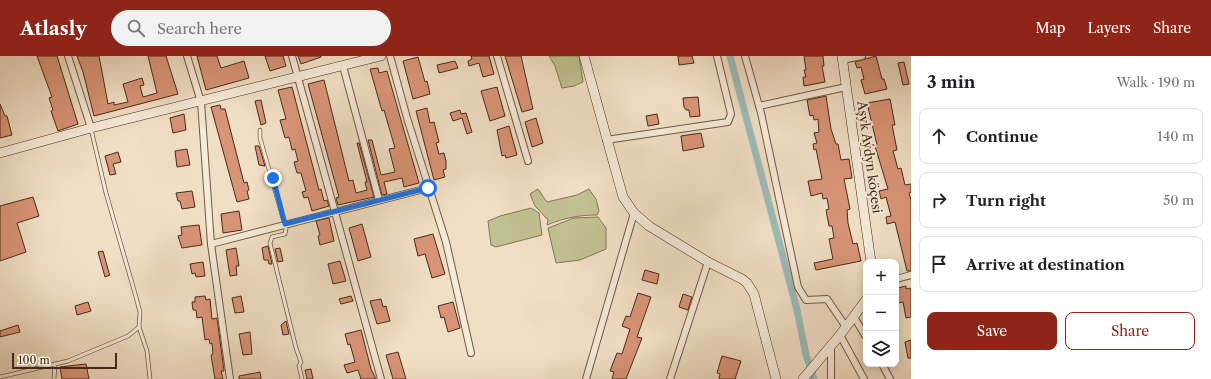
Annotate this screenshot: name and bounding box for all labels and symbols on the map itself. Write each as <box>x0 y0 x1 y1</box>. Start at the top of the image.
street label: Aşyk Aýdyn köçesi <box>854 99 886 214</box>
route end <box>264 169 282 187</box>
route start <box>419 179 437 197</box>
scale bar <box>12 351 117 370</box>

